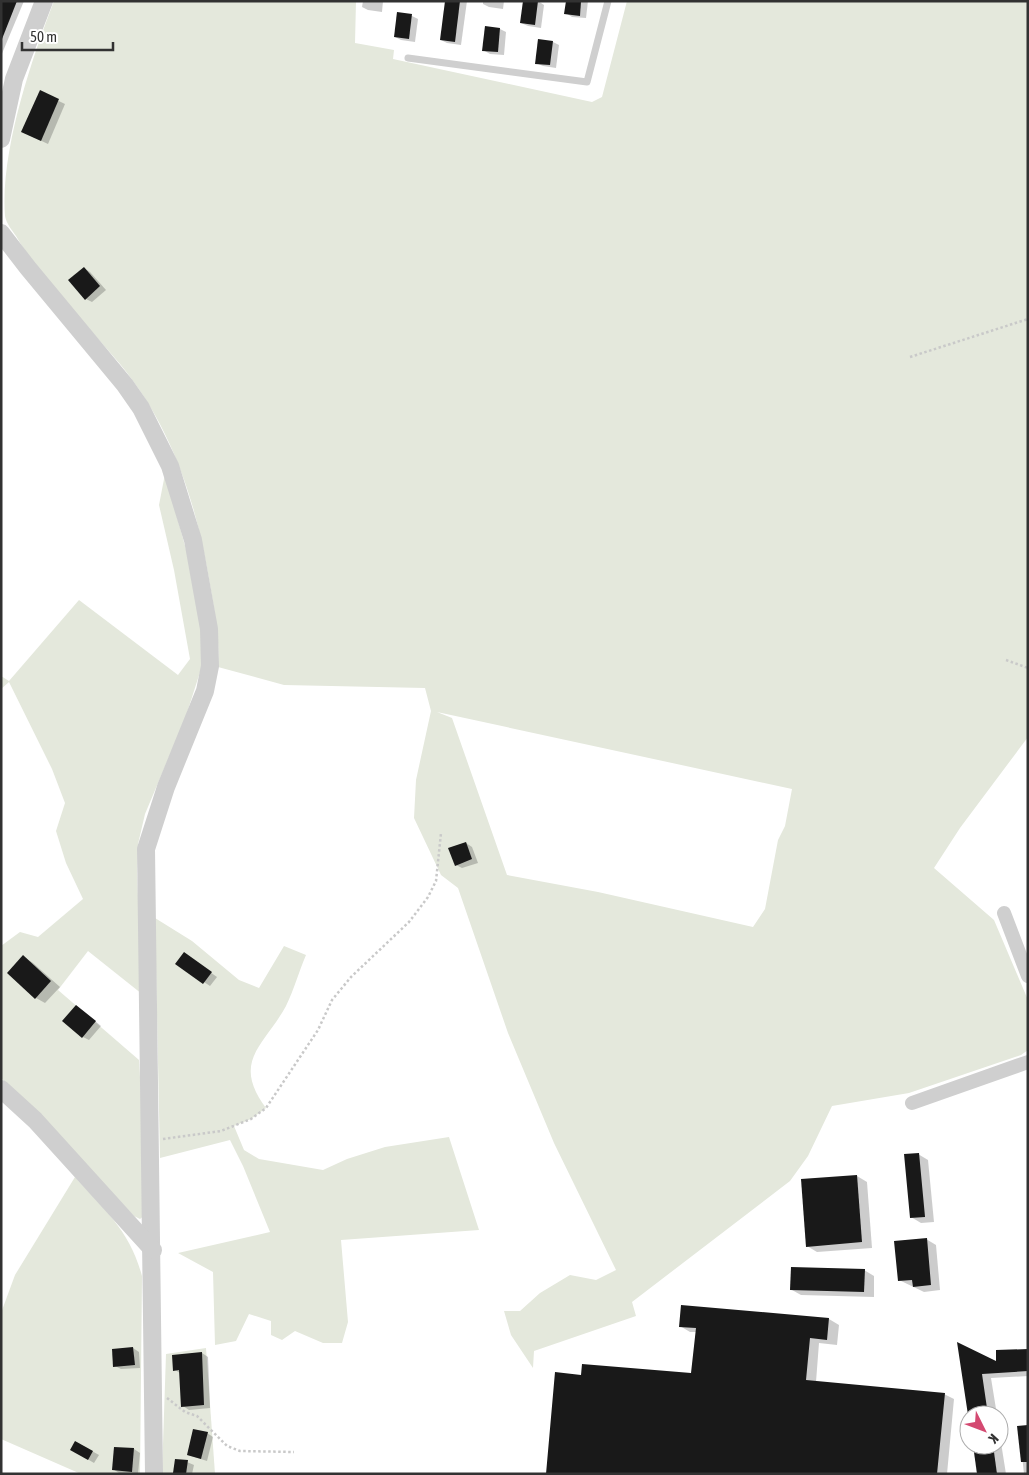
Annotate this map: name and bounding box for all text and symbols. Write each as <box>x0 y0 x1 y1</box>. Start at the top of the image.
scale bar <box>22 20 114 52</box>
text: 50 m <box>30 28 57 45</box>
north arrow <box>959 1405 1009 1455</box>
text: K <box>985 1431 1002 1447</box>

